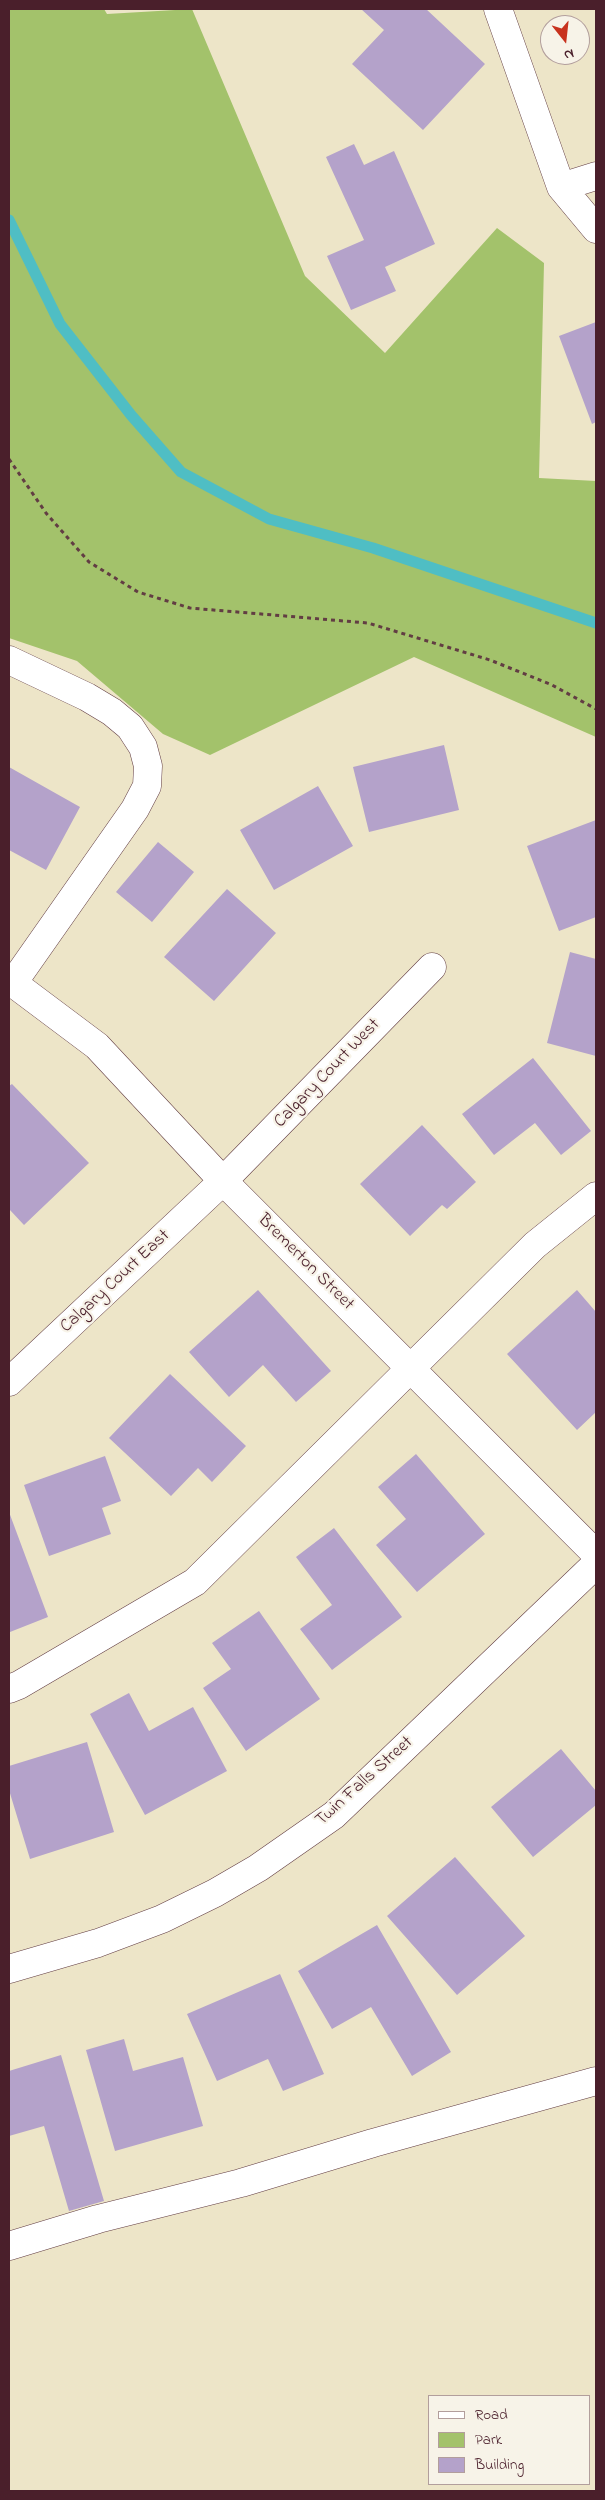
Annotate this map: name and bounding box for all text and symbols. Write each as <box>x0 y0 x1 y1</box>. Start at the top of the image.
north arrow <box>540 15 590 65</box>
text: N <box>562 43 576 65</box>
street label: Calgary Court West <box>270 1015 386 1133</box>
street label: Bremerton Street <box>252 1210 358 1316</box>
street label: Calgary Court East <box>57 1226 175 1338</box>
street label: Twin Falls Street <box>312 1732 418 1832</box>
legend <box>428 2395 590 2485</box>
text: Road <box>475 2404 508 2426</box>
text: Park <box>475 2429 502 2451</box>
text: Building <box>475 2454 524 2476</box>

